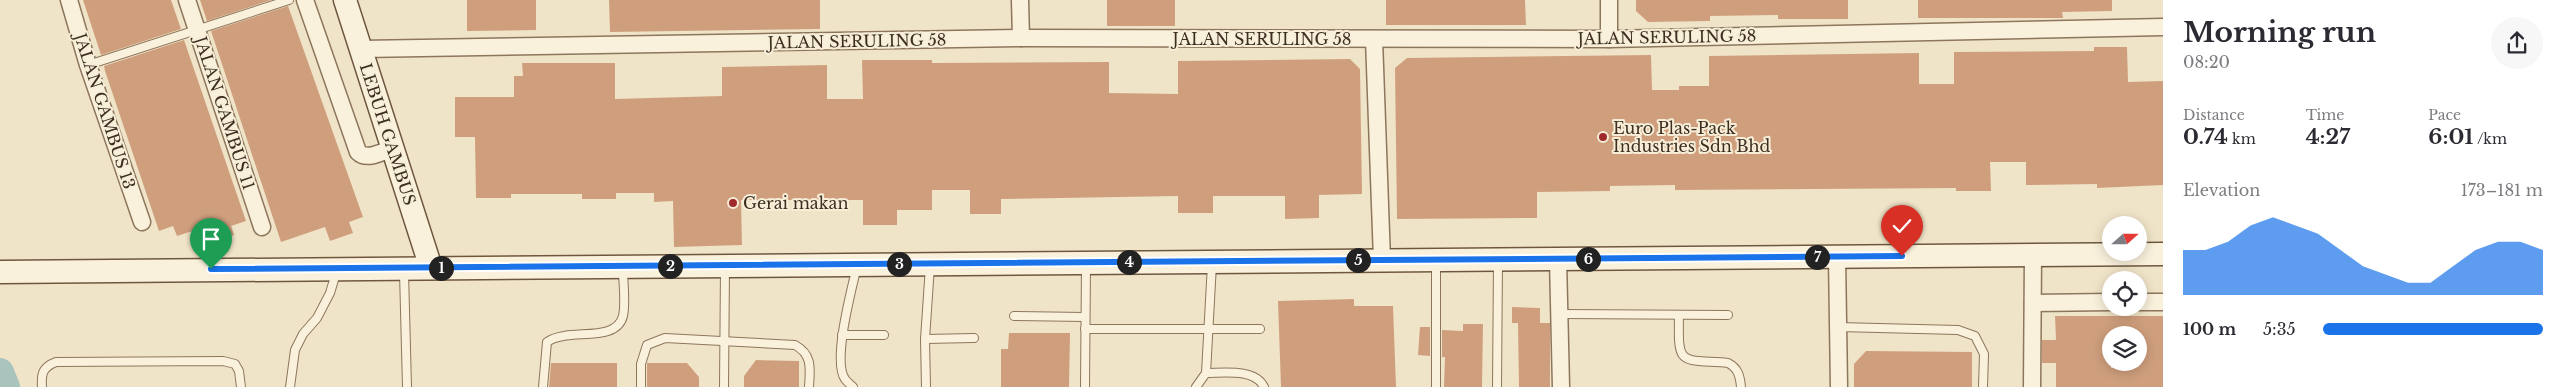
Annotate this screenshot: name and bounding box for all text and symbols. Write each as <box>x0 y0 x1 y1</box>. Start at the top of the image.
text: Morning run <box>2183 15 2376 50</box>
button: share <box>2491 17 2543 69</box>
street label: JALAN SERULING 58 <box>1575 25 1757 49</box>
street label: JALAN GAMBUS 13 <box>70 29 140 191</box>
street label: JALAN SERULING 58 <box>765 29 947 53</box>
street label: JALAN SERULING 58 <box>1171 29 1351 49</box>
street label: JALAN GAMBUS 11 <box>190 32 259 192</box>
text: 08:20 <box>2183 52 2230 72</box>
street label: LEBUH GAMBUS <box>356 60 420 208</box>
text: Distance <box>2183 106 2245 124</box>
text: Time <box>2306 106 2344 124</box>
text: Pace <box>2428 106 2461 124</box>
place label: Euro Plas-Pack Industries Sdn Bhd <box>1613 118 1771 156</box>
text: 0.74 <box>2183 124 2228 150</box>
text: 4:27 <box>2306 124 2350 150</box>
text: 6:01 <box>2428 124 2473 150</box>
text: km <box>2228 130 2256 148</box>
text: /km <box>2473 130 2507 148</box>
marker: Euro Plas-Pack Industries Sdn Bhd <box>1597 131 1609 143</box>
text: Elevation <box>2183 180 2260 200</box>
text: 173–181 m <box>2461 180 2543 200</box>
place label: Gerai makan <box>743 193 848 213</box>
marker: Gerai makan <box>727 197 739 209</box>
pin <box>1881 205 1923 256</box>
icon: check <box>1888 212 1916 240</box>
north arrow <box>2102 216 2148 261</box>
map controls <box>2102 216 2147 371</box>
pin <box>190 218 232 269</box>
icon: arrive <box>197 225 225 253</box>
pin: 7 <box>1804 244 1830 270</box>
pin: 6 <box>1576 246 1600 272</box>
pin: 5 <box>1346 248 1370 272</box>
text: 7 <box>1814 248 1821 266</box>
pin: 4 <box>1116 250 1142 274</box>
text: 6 <box>1584 250 1593 268</box>
text: 5 <box>1354 251 1363 269</box>
pin: 3 <box>886 252 912 276</box>
text: 4 <box>1125 253 1134 271</box>
pin: 2 <box>658 254 682 278</box>
text: 3 <box>895 255 904 273</box>
pin: 1 <box>428 256 454 280</box>
text: 2 <box>666 257 675 275</box>
text: 1 <box>438 259 445 277</box>
button: locate <box>2102 271 2147 316</box>
text: 100 m <box>2183 319 2236 339</box>
text: 5:35 <box>2263 319 2296 339</box>
button: layers <box>2102 326 2147 371</box>

